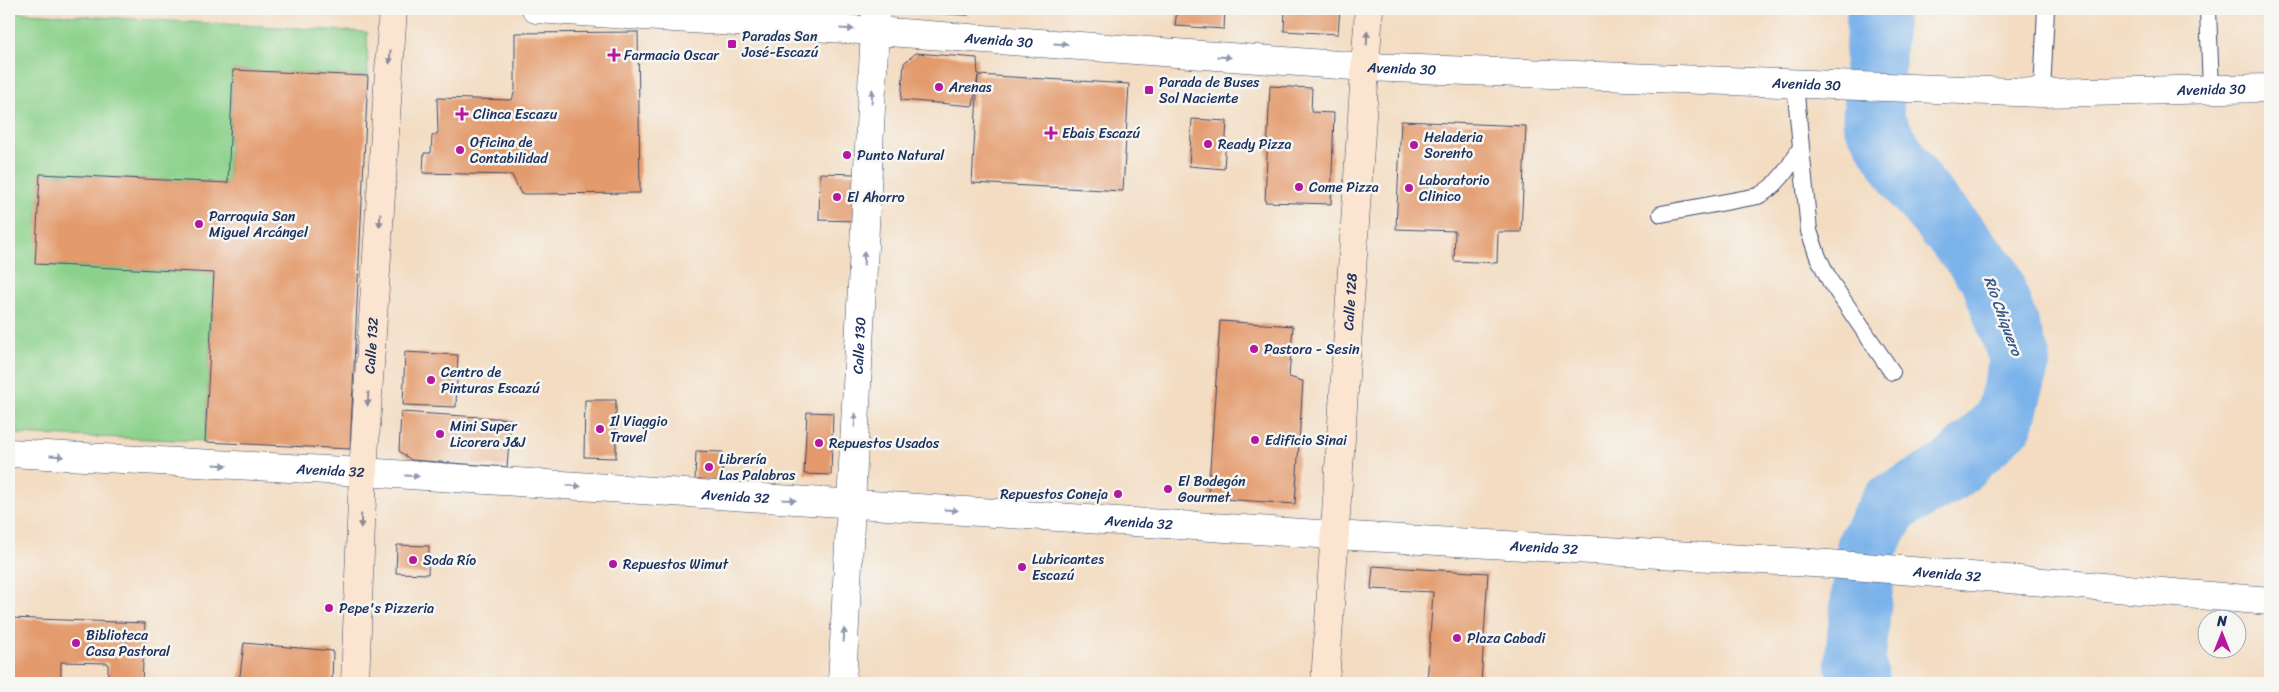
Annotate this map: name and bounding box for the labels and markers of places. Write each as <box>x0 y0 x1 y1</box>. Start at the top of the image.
place label: Paradas San José-Escazú <box>741 24 819 65</box>
marker: Paradas San José-Escazú <box>726 38 738 50</box>
place label: Farmacia Oscar <box>624 43 720 68</box>
marker: Farmacia Oscar <box>608 49 620 61</box>
place label: Parada de Buses Sol Naciente <box>1159 70 1260 111</box>
place label: Arenas <box>948 75 992 100</box>
marker: Arenas <box>933 81 945 93</box>
marker: Parada de Buses Sol Naciente <box>1143 84 1155 96</box>
place label: Clinca Escazu <box>473 102 558 127</box>
marker: Clinca Escazu <box>455 107 469 121</box>
place label: Ebais Escazú <box>1062 121 1141 146</box>
place label: Heladeria Sorento <box>1424 125 1484 166</box>
marker: Ebais Escazú <box>1044 126 1058 140</box>
place label: Oficina de Contabilidad <box>470 130 549 171</box>
place label: Ready Pizza <box>1218 132 1291 157</box>
marker: Ready Pizza <box>1202 138 1214 150</box>
marker: Heladeria Sorento <box>1408 139 1420 151</box>
place label: Punto Natural <box>857 143 945 168</box>
marker: Oficina de Contabilidad <box>454 144 466 156</box>
marker: Punto Natural <box>841 149 853 161</box>
place label: Laboratorio Clinico <box>1419 168 1489 209</box>
place label: Come Pizza <box>1309 175 1379 200</box>
marker: Come Pizza <box>1293 181 1305 193</box>
marker: Laboratorio Clinico <box>1403 182 1415 194</box>
place label: El Ahorro <box>847 185 905 210</box>
marker: El Ahorro <box>831 191 843 203</box>
place label: Parroquia San Miguel Arcángel <box>209 204 309 245</box>
marker: Parroquia San Miguel Arcángel <box>193 218 205 230</box>
place label: Pastora - Sesin <box>1264 337 1360 362</box>
marker: Pastora - Sesin <box>1248 343 1260 355</box>
place label: Centro de Pinturas Escazú <box>441 360 540 401</box>
marker: Centro de Pinturas Escazú <box>425 374 437 386</box>
place label: Il Viaggio Travel <box>609 409 668 450</box>
place label: Mini Super Licorera J&J <box>450 414 526 455</box>
marker: Il Viaggio Travel <box>594 423 606 435</box>
marker: Mini Super Licorera J&J <box>434 428 446 440</box>
place label: Edificio Sinai <box>1265 428 1348 453</box>
place label: Repuestos Usados <box>829 431 940 456</box>
marker: Edificio Sinai <box>1249 434 1261 446</box>
marker: Repuestos Usados <box>813 437 825 449</box>
place label: Librería Las Palabras <box>719 447 796 488</box>
marker: Librería Las Palabras <box>703 461 715 473</box>
place label: El Bodegón Gourmet <box>1178 469 1246 510</box>
place label: Repuestos Coneja <box>1000 482 1108 507</box>
marker: El Bodegón Gourmet <box>1162 483 1174 495</box>
marker: Repuestos Coneja <box>1112 488 1124 500</box>
place label: Lubricantes Escazú <box>1032 547 1104 588</box>
place label: Soda Río <box>423 548 476 573</box>
place label: Repuestos Wimut <box>623 552 730 577</box>
marker: Soda Río <box>407 554 419 566</box>
marker: Repuestos Wimut <box>607 558 619 570</box>
marker: Lubricantes Escazú <box>1016 561 1028 573</box>
place label: Pepe's Pizzeria <box>339 596 434 621</box>
marker: Pepe's Pizzeria <box>323 602 335 614</box>
place label: Biblioteca Casa Pastoral <box>86 623 171 664</box>
place label: Plaza Cabadi <box>1467 626 1546 651</box>
marker: Plaza Cabadi <box>1451 632 1463 644</box>
marker: Biblioteca Casa Pastoral <box>70 637 82 649</box>

